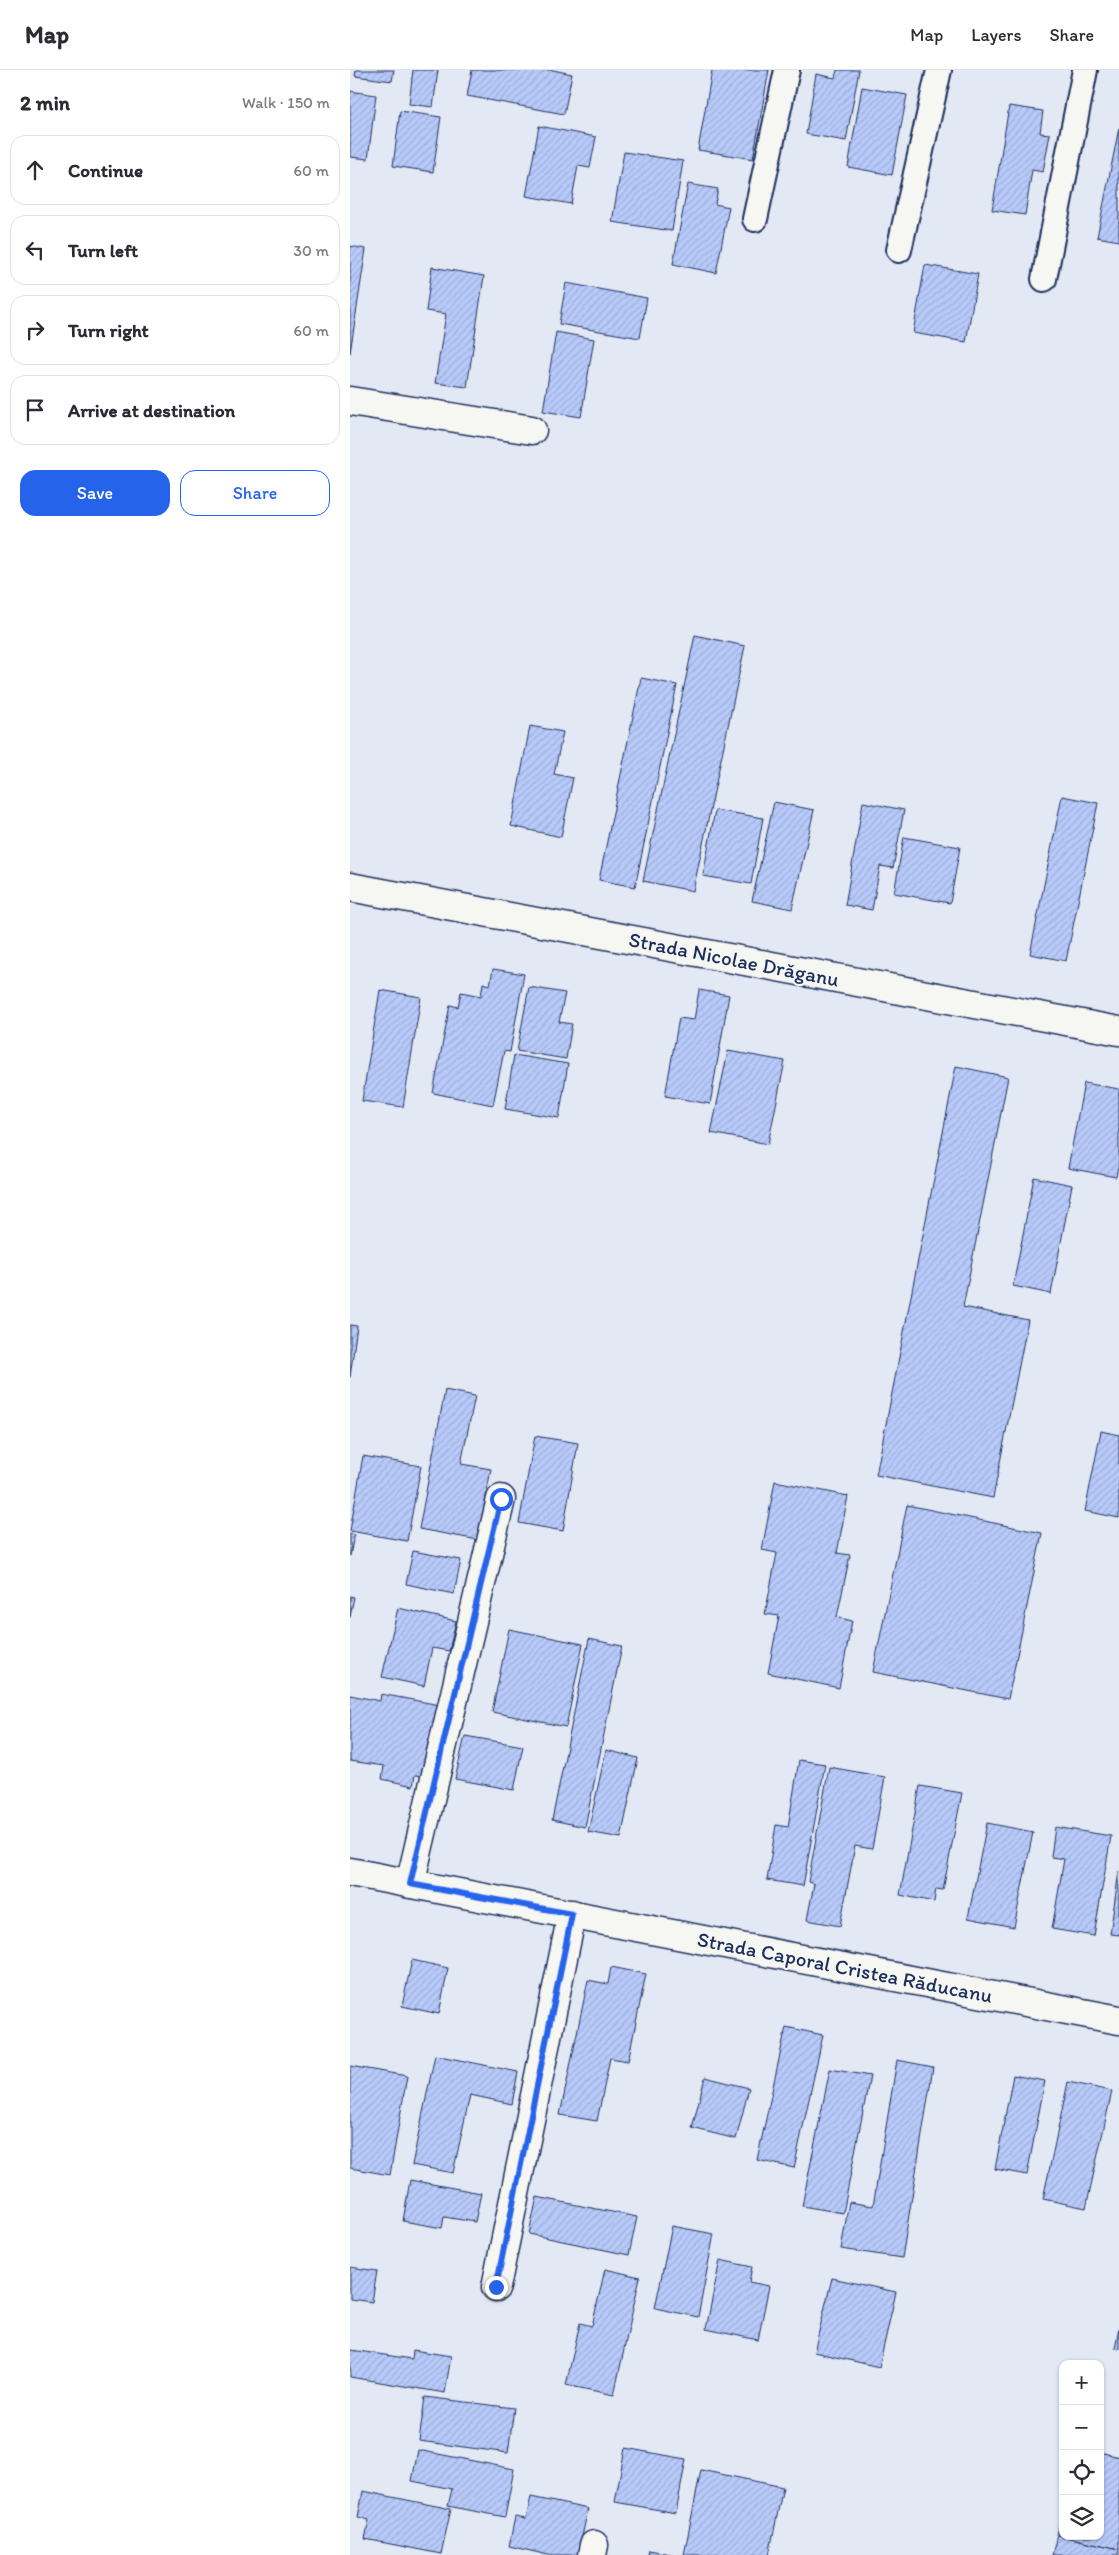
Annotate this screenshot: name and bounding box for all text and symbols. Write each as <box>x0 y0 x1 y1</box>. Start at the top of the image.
text: Map <box>25 20 69 49</box>
text: Map <box>910 24 943 46</box>
text: Layers <box>971 24 1021 46</box>
text: Share <box>1049 24 1094 46</box>
text: 2 min <box>20 90 70 115</box>
text: Walk · 150 m <box>242 93 330 112</box>
icon: ahead <box>21 156 49 184</box>
text: Continue <box>68 159 143 182</box>
text: 60 m <box>294 161 329 180</box>
icon: left <box>21 236 49 264</box>
text: Turn left <box>68 239 138 262</box>
text: 30 m <box>293 241 329 260</box>
icon: right <box>21 316 49 344</box>
text: Turn right <box>68 319 149 342</box>
text: 60 m <box>294 321 329 340</box>
icon: arrive <box>21 396 49 424</box>
text: Arrive at destination <box>68 399 235 422</box>
button: Save <box>20 470 170 516</box>
button: Share <box>180 470 330 516</box>
street label: Strada Nicolae Drăganu <box>627 926 841 992</box>
route start <box>490 1488 513 1511</box>
street label: Strada Caporal Cristea Răducanu <box>695 1926 995 2008</box>
route end <box>485 2276 508 2299</box>
map controls <box>1059 2360 1104 2540</box>
button: + <box>1059 2360 1104 2405</box>
button: − <box>1059 2405 1104 2450</box>
button: locate <box>1059 2450 1104 2495</box>
button: layers <box>1059 2495 1104 2540</box>

